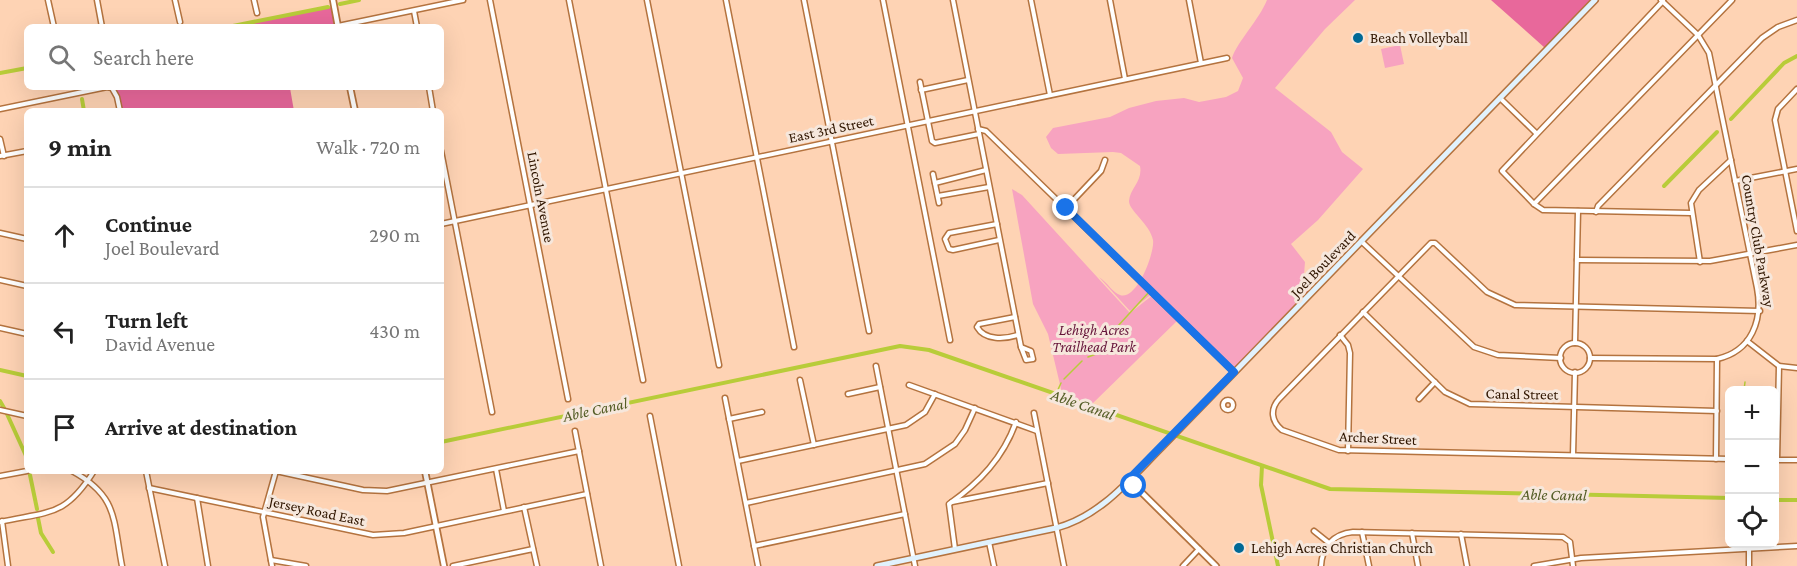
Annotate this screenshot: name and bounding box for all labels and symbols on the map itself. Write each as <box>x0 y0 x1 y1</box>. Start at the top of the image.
place label: Beach Volleyball <box>1370 30 1468 47</box>
marker: Beach Volleyball <box>1351 31 1365 45</box>
street label: East 3rd Street <box>787 112 876 146</box>
street label: Lincoln Avenue <box>524 150 558 244</box>
street label: Country Club Parkway <box>1737 173 1778 309</box>
route end <box>1052 194 1078 220</box>
street label: Joel Boulevard <box>1286 227 1359 303</box>
park label: Lehigh Acres Trailhead Park <box>1052 322 1137 355</box>
water label: Able Canal <box>1048 385 1118 424</box>
street label: Canal Street <box>1486 385 1559 403</box>
water label: Able Canal <box>560 394 630 425</box>
street label: Archer Street <box>1339 428 1418 448</box>
route start <box>1120 472 1146 498</box>
water label: Able Canal <box>1520 485 1588 504</box>
street label: Jersey Road East <box>265 493 367 530</box>
place label: Lehigh Acres Christian Church <box>1251 540 1433 557</box>
marker: Lehigh Acres Christian Church <box>1232 541 1246 555</box>

